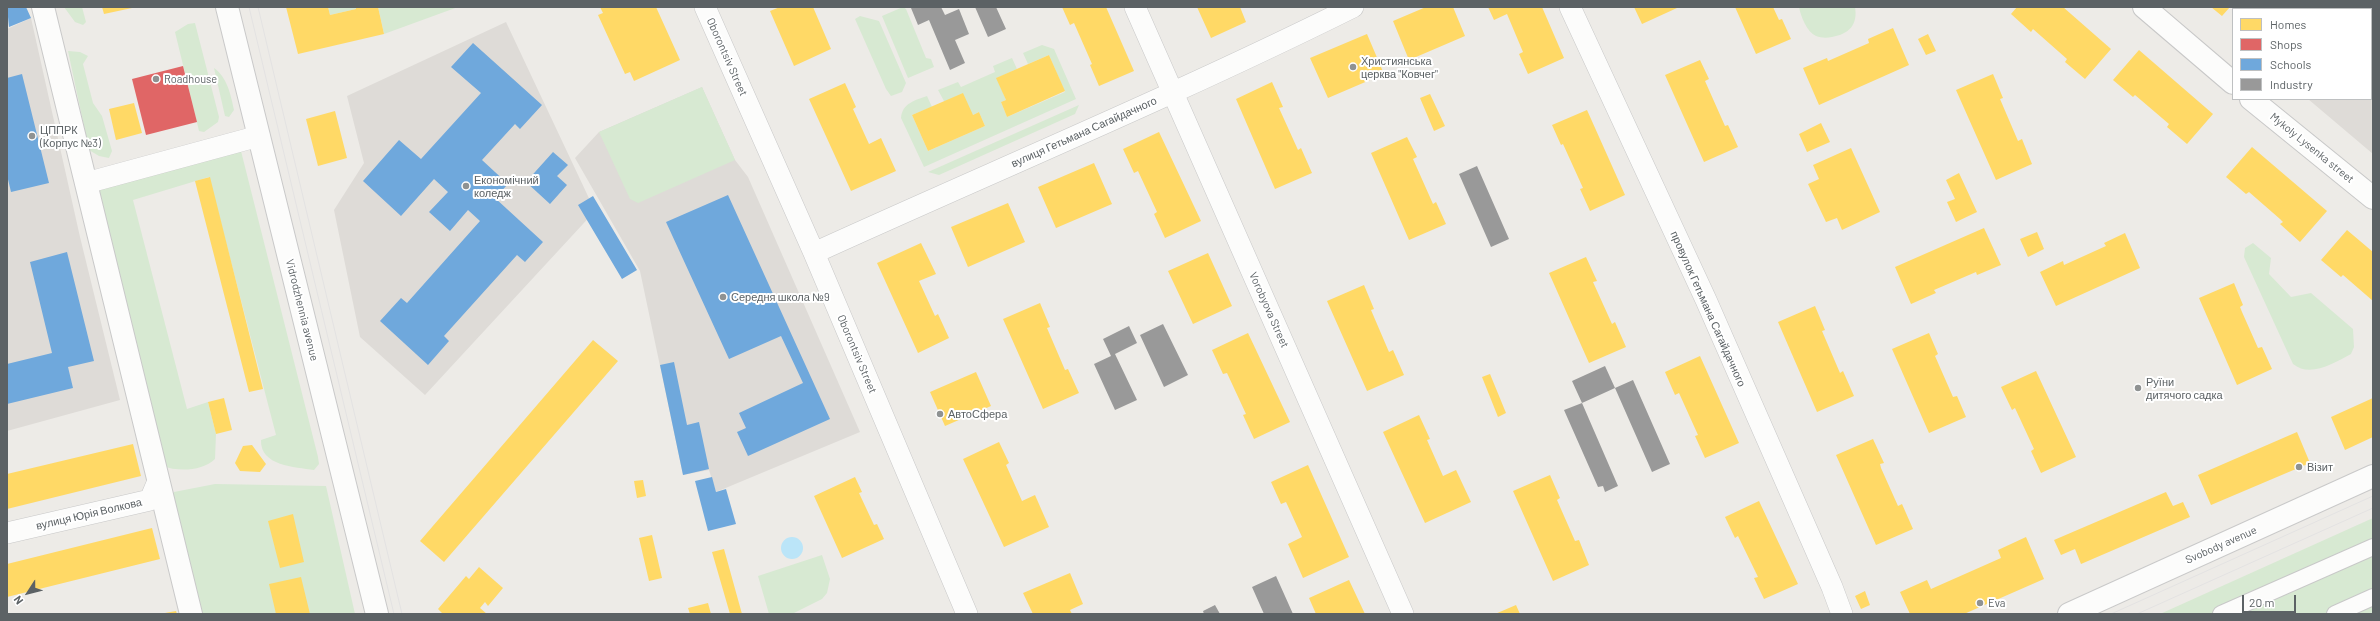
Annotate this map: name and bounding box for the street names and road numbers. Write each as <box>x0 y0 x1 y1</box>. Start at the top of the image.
street label: Oborontsiv Street <box>704 16 750 98</box>
street label: вулиця Гетьмана Сагайдачного <box>1009 94 1159 170</box>
street label: Mykoly Lysenka street <box>2267 110 2357 186</box>
street label: провулок Гетьмана Сагайдачного <box>1668 229 1748 389</box>
street label: Vidrodzhennia avenue <box>283 258 321 362</box>
street label: Vorobyova Street <box>1246 270 1292 350</box>
street label: Oborontsiv Street <box>834 313 880 395</box>
street label: вулиця Юрія Волкова <box>35 495 143 533</box>
street label: Svobody avenue <box>2183 523 2259 567</box>

